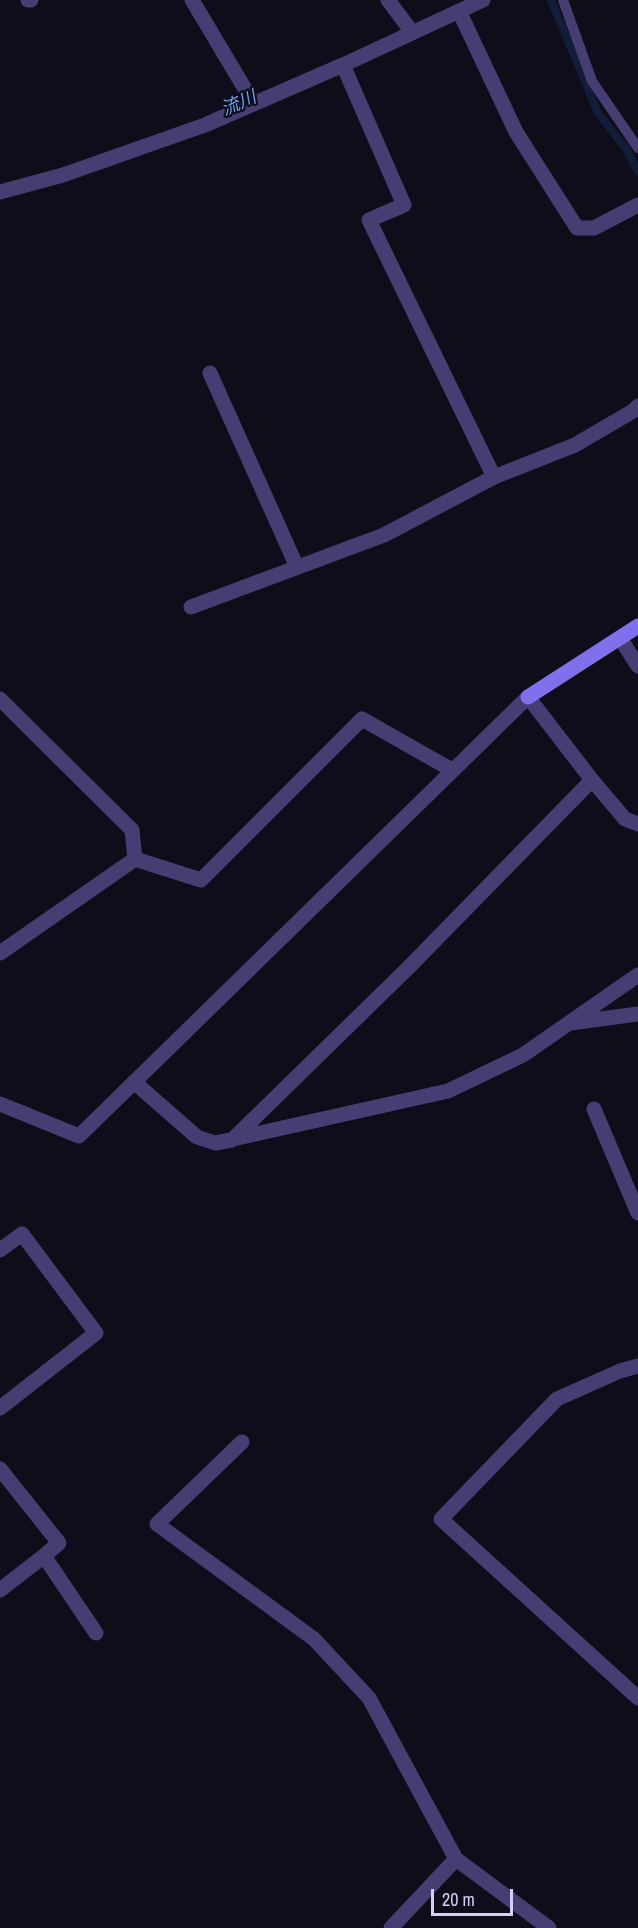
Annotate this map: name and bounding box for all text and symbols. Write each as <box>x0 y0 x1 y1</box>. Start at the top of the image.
water label: 流川 <box>218 87 260 121</box>
scale bar <box>434 1877 516 1915</box>
text: 20 m <box>442 1887 475 1912</box>

